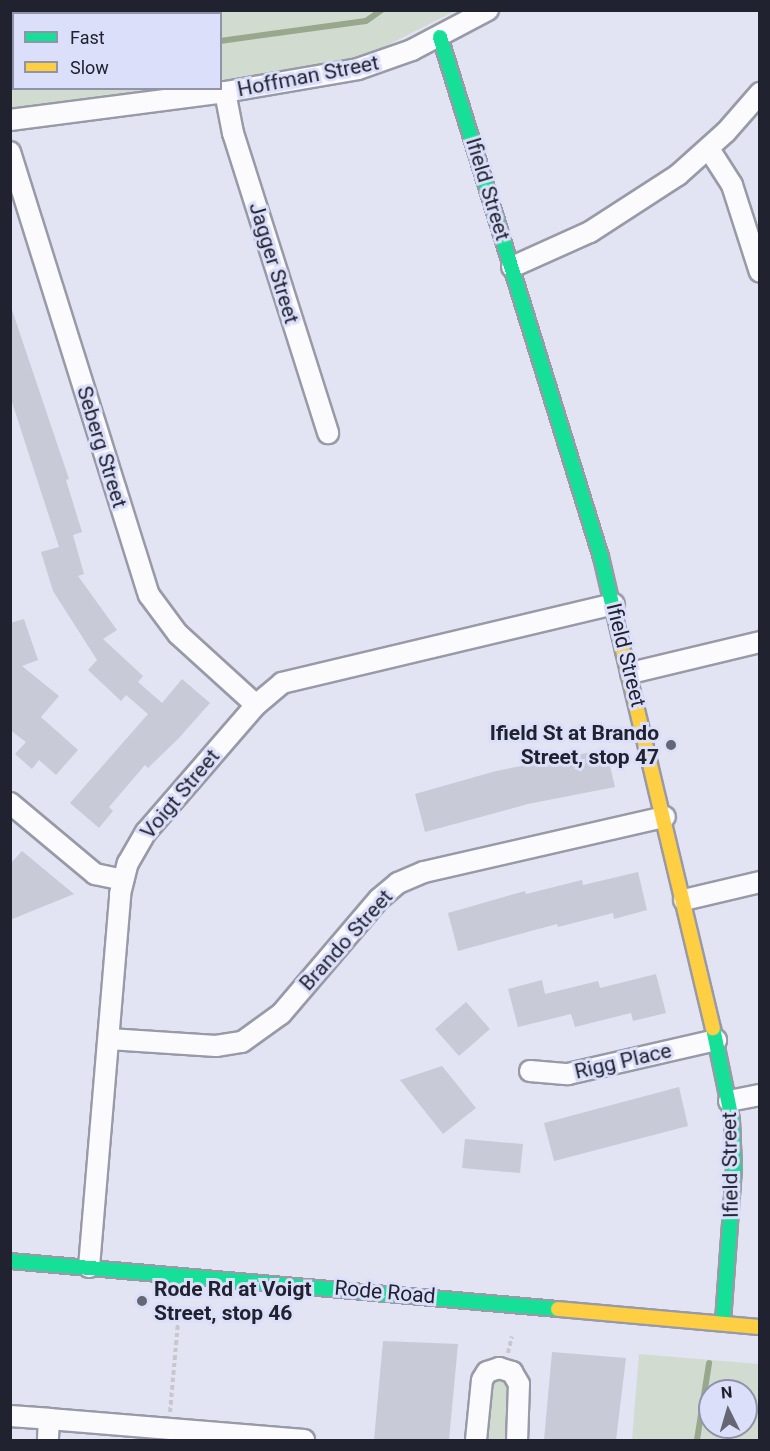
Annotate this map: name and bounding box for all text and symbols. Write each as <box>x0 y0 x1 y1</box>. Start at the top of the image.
legend <box>12 12 222 90</box>
text: Fast <box>70 27 105 48</box>
street label: Hoffman Street <box>235 50 381 102</box>
text: Slow <box>70 57 109 78</box>
street label: Ifield Street <box>460 135 516 243</box>
street label: Jagger Street <box>244 199 304 327</box>
street label: Seberg Street <box>72 383 132 511</box>
street label: Ifield Street <box>601 601 651 709</box>
place label: Ifield St at Brando Street, stop 47 <box>490 720 659 770</box>
marker: Ifield St at Brando Street, stop 47 <box>664 738 678 752</box>
street label: Voigt Street <box>135 744 225 844</box>
street label: Brando Street <box>294 884 398 996</box>
street label: Rigg Place <box>572 1038 674 1084</box>
street label: Ifield Street <box>716 1112 744 1218</box>
street label: Rode Road <box>333 1275 437 1309</box>
place label: Rode Rd at Voigt Street, stop 46 <box>154 1276 312 1326</box>
marker: Rode Rd at Voigt Street, stop 46 <box>135 1294 149 1308</box>
north arrow <box>698 1379 758 1439</box>
text: N <box>720 1383 733 1403</box>

